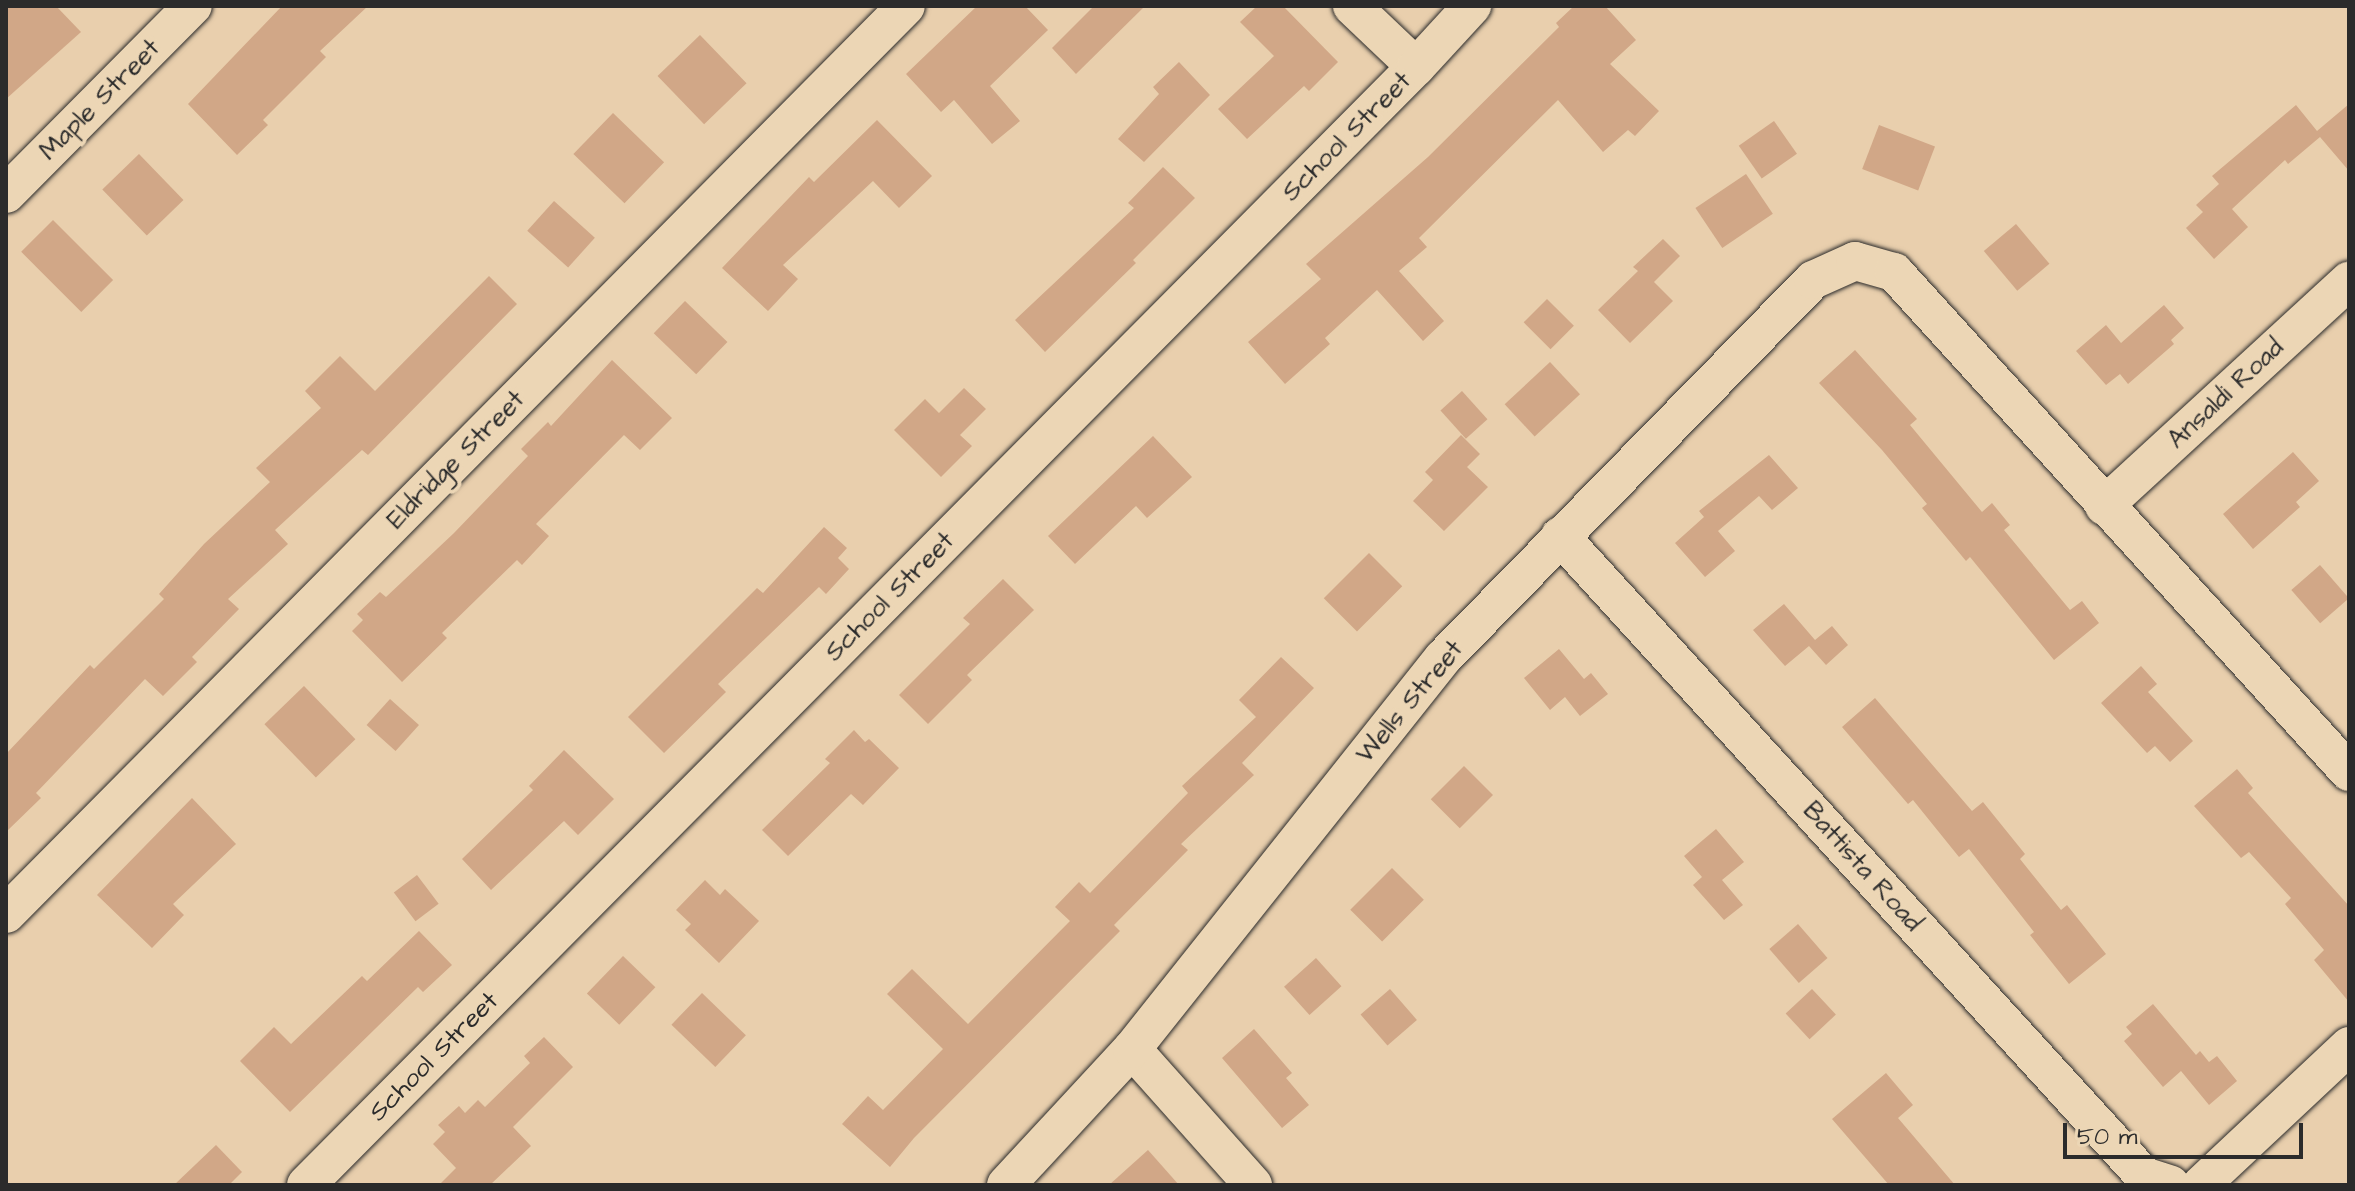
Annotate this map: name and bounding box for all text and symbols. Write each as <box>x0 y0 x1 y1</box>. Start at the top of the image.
street label: Maple Street <box>33 33 167 167</box>
street label: School Street <box>1276 66 1418 208</box>
street label: Ansaldi Road <box>2161 332 2291 456</box>
street label: Eldridge Street <box>380 384 532 536</box>
street label: School Street <box>819 526 961 668</box>
street label: Wells Street <box>1350 634 1470 770</box>
street label: Battista Road <box>1796 796 1928 938</box>
street label: School Street <box>363 986 505 1128</box>
scale bar <box>2067 1107 2307 1157</box>
text: 50 m <box>2077 1120 2137 1154</box>

